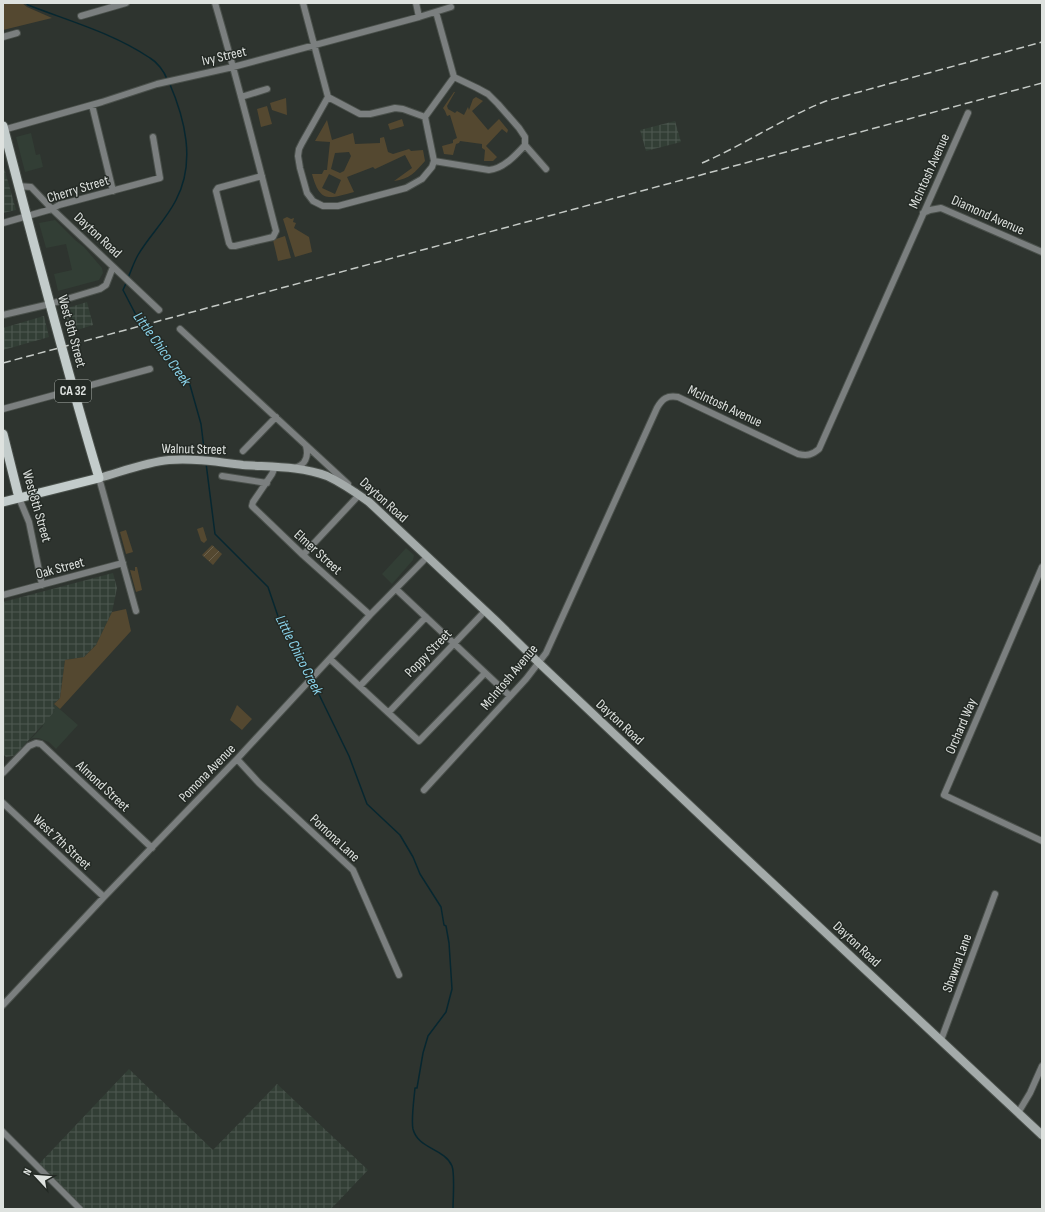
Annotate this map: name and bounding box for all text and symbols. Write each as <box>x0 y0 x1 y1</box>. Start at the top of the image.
street label: Ivy Street <box>200 43 248 69</box>
street label: McIntosh Avenue <box>905 131 953 211</box>
street label: Cherry Street <box>45 172 111 206</box>
street label: Diamond Avenue <box>949 191 1027 239</box>
street label: Dayton Road <box>71 209 126 261</box>
street label: West 9th Street <box>54 293 90 369</box>
water label: Little Chico Creek <box>129 308 195 390</box>
road number: CA 32 <box>55 380 91 402</box>
street label: McIntosh Avenue <box>685 381 765 431</box>
street label: Walnut Street <box>162 440 226 458</box>
street label: West 8th Street <box>19 468 55 544</box>
street label: Dayton Road <box>356 474 412 526</box>
street label: Elmer Street <box>290 526 346 578</box>
street label: Oak Street <box>34 553 86 583</box>
water label: Little Chico Creek <box>271 612 327 698</box>
street label: Poppy Street <box>401 625 455 681</box>
street label: McIntosh Avenue <box>477 641 541 713</box>
street label: Orchard Way <box>942 695 981 756</box>
street label: Dayton Road <box>593 696 648 748</box>
street label: Pomona Avenue <box>175 740 239 806</box>
street label: Almond Street <box>72 756 133 815</box>
street label: West 7th Street <box>29 811 95 873</box>
street label: Pomona Lane <box>306 811 364 865</box>
street label: Dayton Road <box>830 918 885 970</box>
street label: Shawna Lane <box>939 931 975 995</box>
north arrow <box>16 1156 56 1196</box>
text: N <box>20 1166 35 1177</box>

